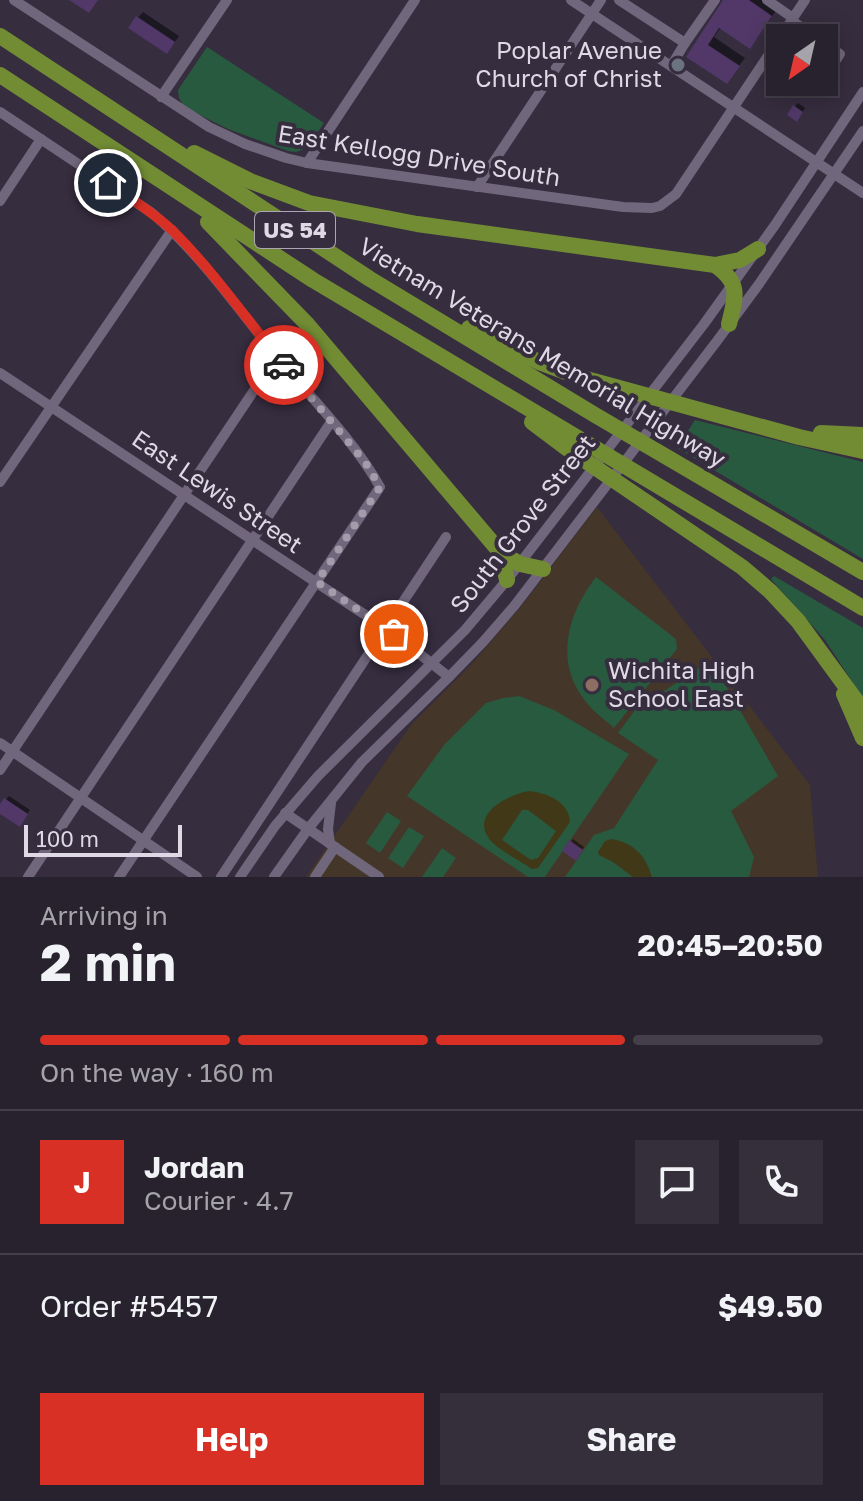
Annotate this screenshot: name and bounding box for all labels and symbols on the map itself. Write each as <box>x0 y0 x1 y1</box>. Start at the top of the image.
north arrow <box>766 24 838 96</box>
place label: Poplar Avenue Church of Christ <box>475 35 662 92</box>
marker: Poplar Avenue Church of Christ <box>669 56 687 74</box>
street label: East Kellogg Drive South <box>276 118 562 191</box>
pin <box>74 149 142 217</box>
road number: US 54 <box>255 212 335 248</box>
street label: Vietnam Veterans Memorial Highway <box>354 230 731 473</box>
courier <box>244 325 324 405</box>
street label: East Lewis Street <box>127 423 308 558</box>
street label: South Grove Street <box>443 428 601 618</box>
pin <box>360 600 428 668</box>
place label: Wichita High School East <box>608 655 755 712</box>
marker: Wichita High School East <box>583 676 601 694</box>
scale bar <box>24 821 182 857</box>

